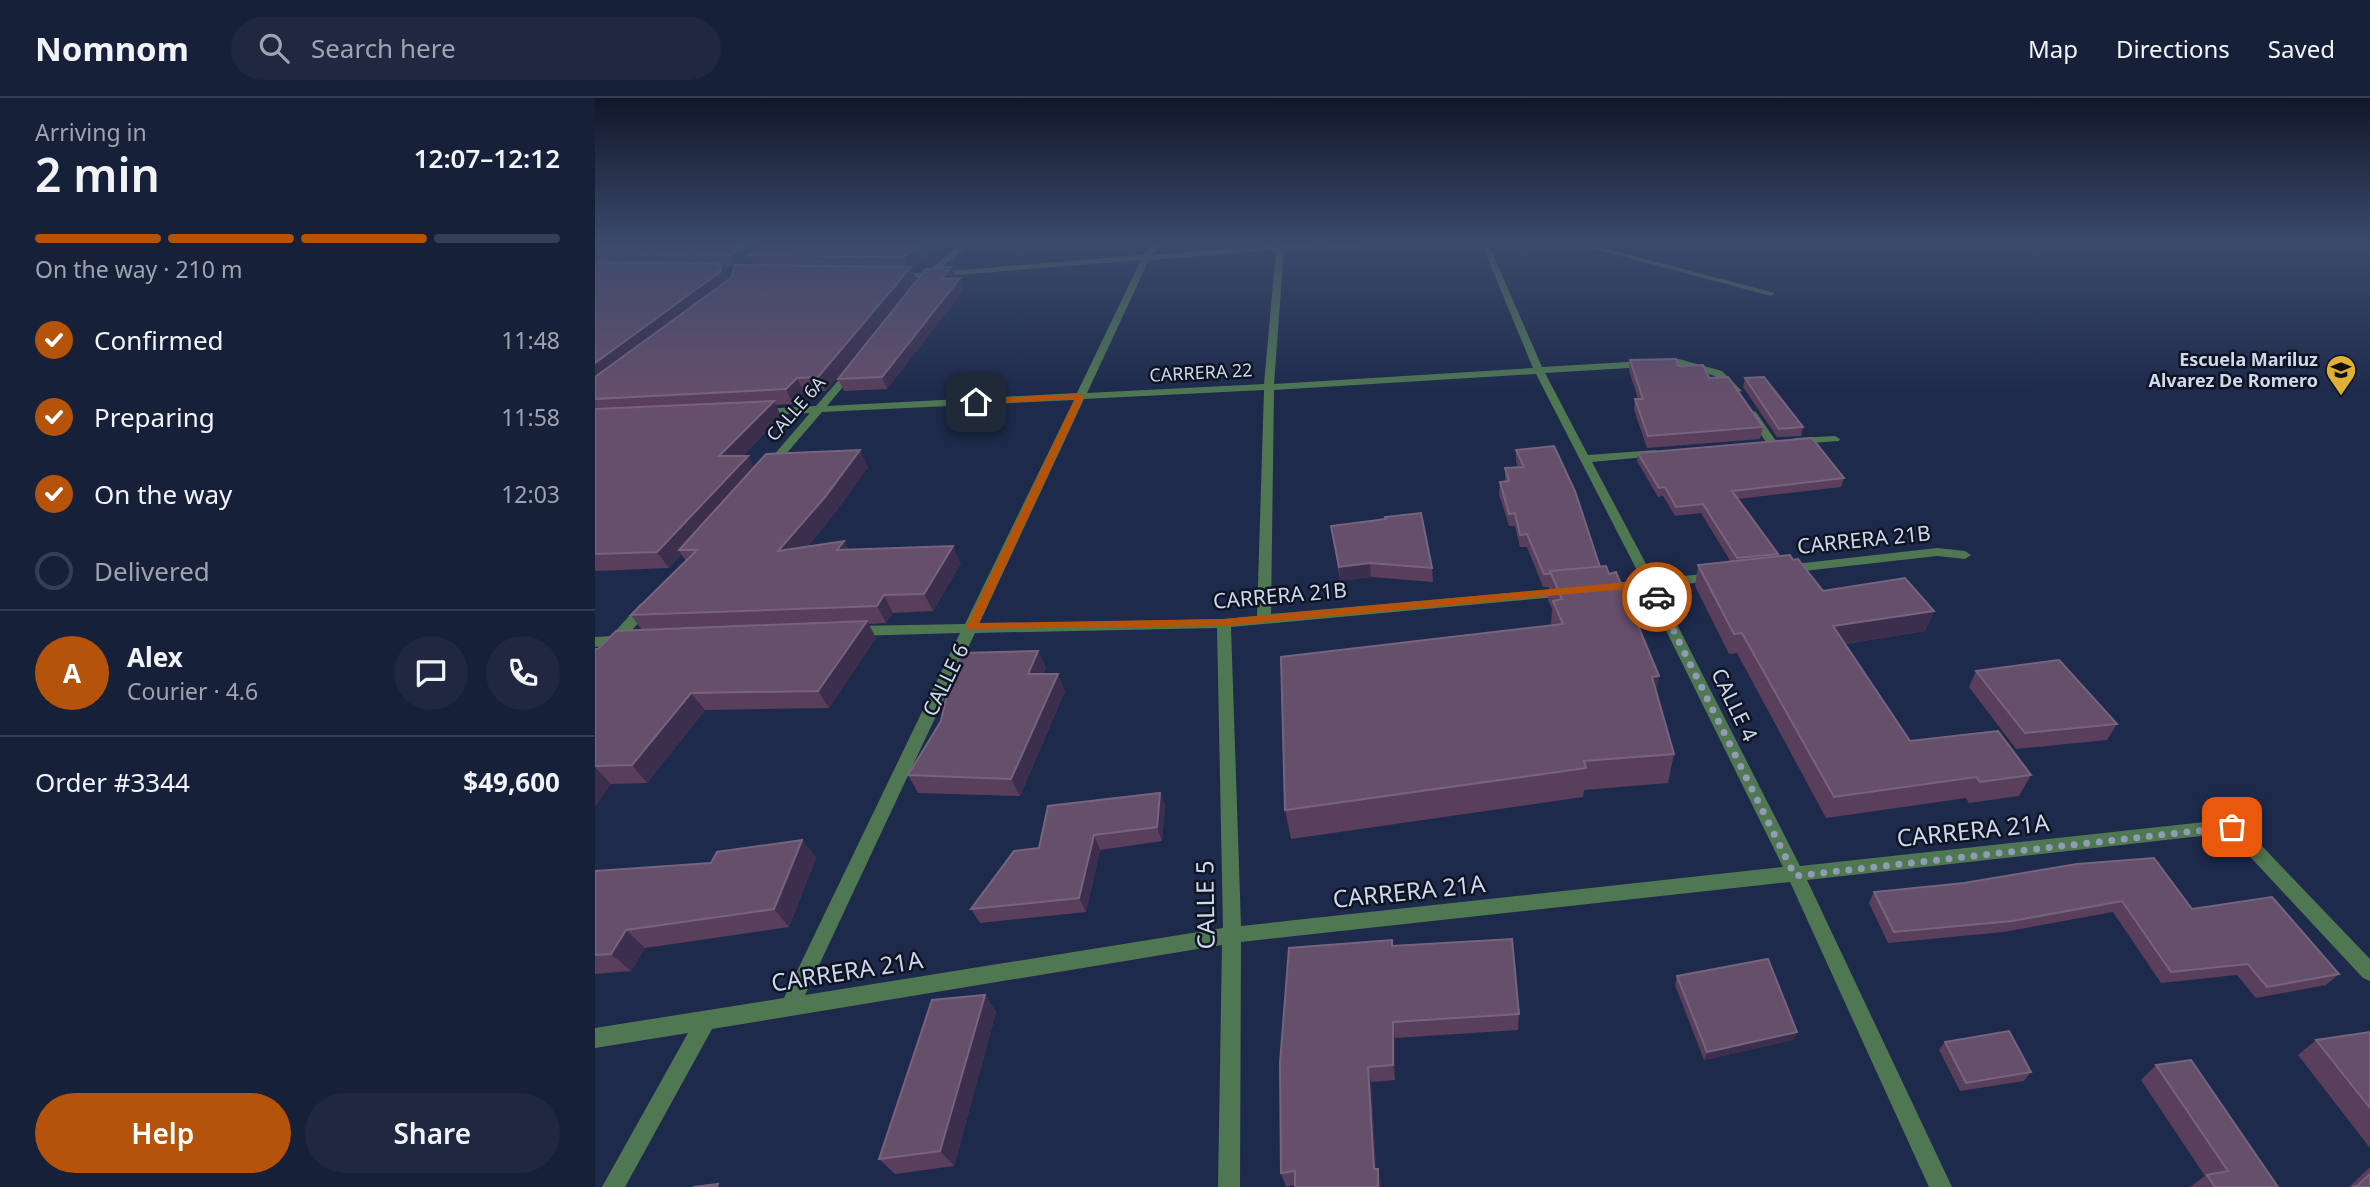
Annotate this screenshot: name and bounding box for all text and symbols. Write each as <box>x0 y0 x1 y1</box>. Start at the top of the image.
search box <box>231 17 721 80</box>
text: Nomnom <box>35 26 189 71</box>
icon: search <box>255 29 293 67</box>
text: Search here <box>311 30 456 66</box>
text: Map <box>2028 32 2078 65</box>
text: Directions <box>2116 32 2230 65</box>
text: Saved <box>2268 32 2335 65</box>
text: Arriving in <box>35 116 147 148</box>
text: 12:07–12:12 <box>414 140 560 176</box>
text: 2 min <box>35 143 160 205</box>
text: On the way · 210 m <box>35 253 242 285</box>
icon: check <box>35 321 73 359</box>
text: Confirmed <box>94 322 224 358</box>
text: 11:48 <box>501 324 560 356</box>
place label: Escuela Mariluz Alvarez De Romero <box>2148 347 2318 392</box>
school or university icon: Escuela Mariluz Alvarez De Romero <box>2324 353 2358 397</box>
street label: CARRERA 22 <box>1149 357 1253 387</box>
street label: CALLE 6A <box>761 371 830 446</box>
pin <box>946 372 1006 432</box>
icon: home <box>957 383 995 421</box>
icon: check <box>35 398 73 436</box>
text: Preparing <box>94 399 215 435</box>
text: 11:58 <box>501 401 560 433</box>
icon: check <box>35 475 73 513</box>
text: On the way <box>94 476 232 512</box>
text: 12:03 <box>501 478 560 510</box>
street label: CARRERA 21B <box>1796 518 1932 560</box>
text: Delivered <box>94 553 210 589</box>
courier <box>1622 562 1692 632</box>
street label: CARRERA 21B <box>1212 575 1348 615</box>
icon: car <box>1638 578 1676 616</box>
button: chat <box>394 636 468 710</box>
button: phone <box>486 636 560 710</box>
street label: CALLE 6 <box>915 638 975 721</box>
text: Alex <box>127 639 183 675</box>
text: A <box>63 655 81 691</box>
street label: CALLE 4 <box>1705 663 1765 746</box>
text: Courier · 4.6 <box>127 675 258 707</box>
text: Order #3344 <box>35 764 190 800</box>
text: $49,600 <box>463 764 560 800</box>
pin <box>2202 797 2262 857</box>
street label: CARRERA 21A <box>1895 805 2051 854</box>
icon: bag <box>2213 808 2251 846</box>
street label: CALLE 5 <box>1187 860 1222 950</box>
street label: CARRERA 21A <box>1331 866 1487 915</box>
street label: CARRERA 21A <box>769 942 926 999</box>
button: Help <box>35 1093 291 1173</box>
button: Share <box>305 1093 560 1173</box>

